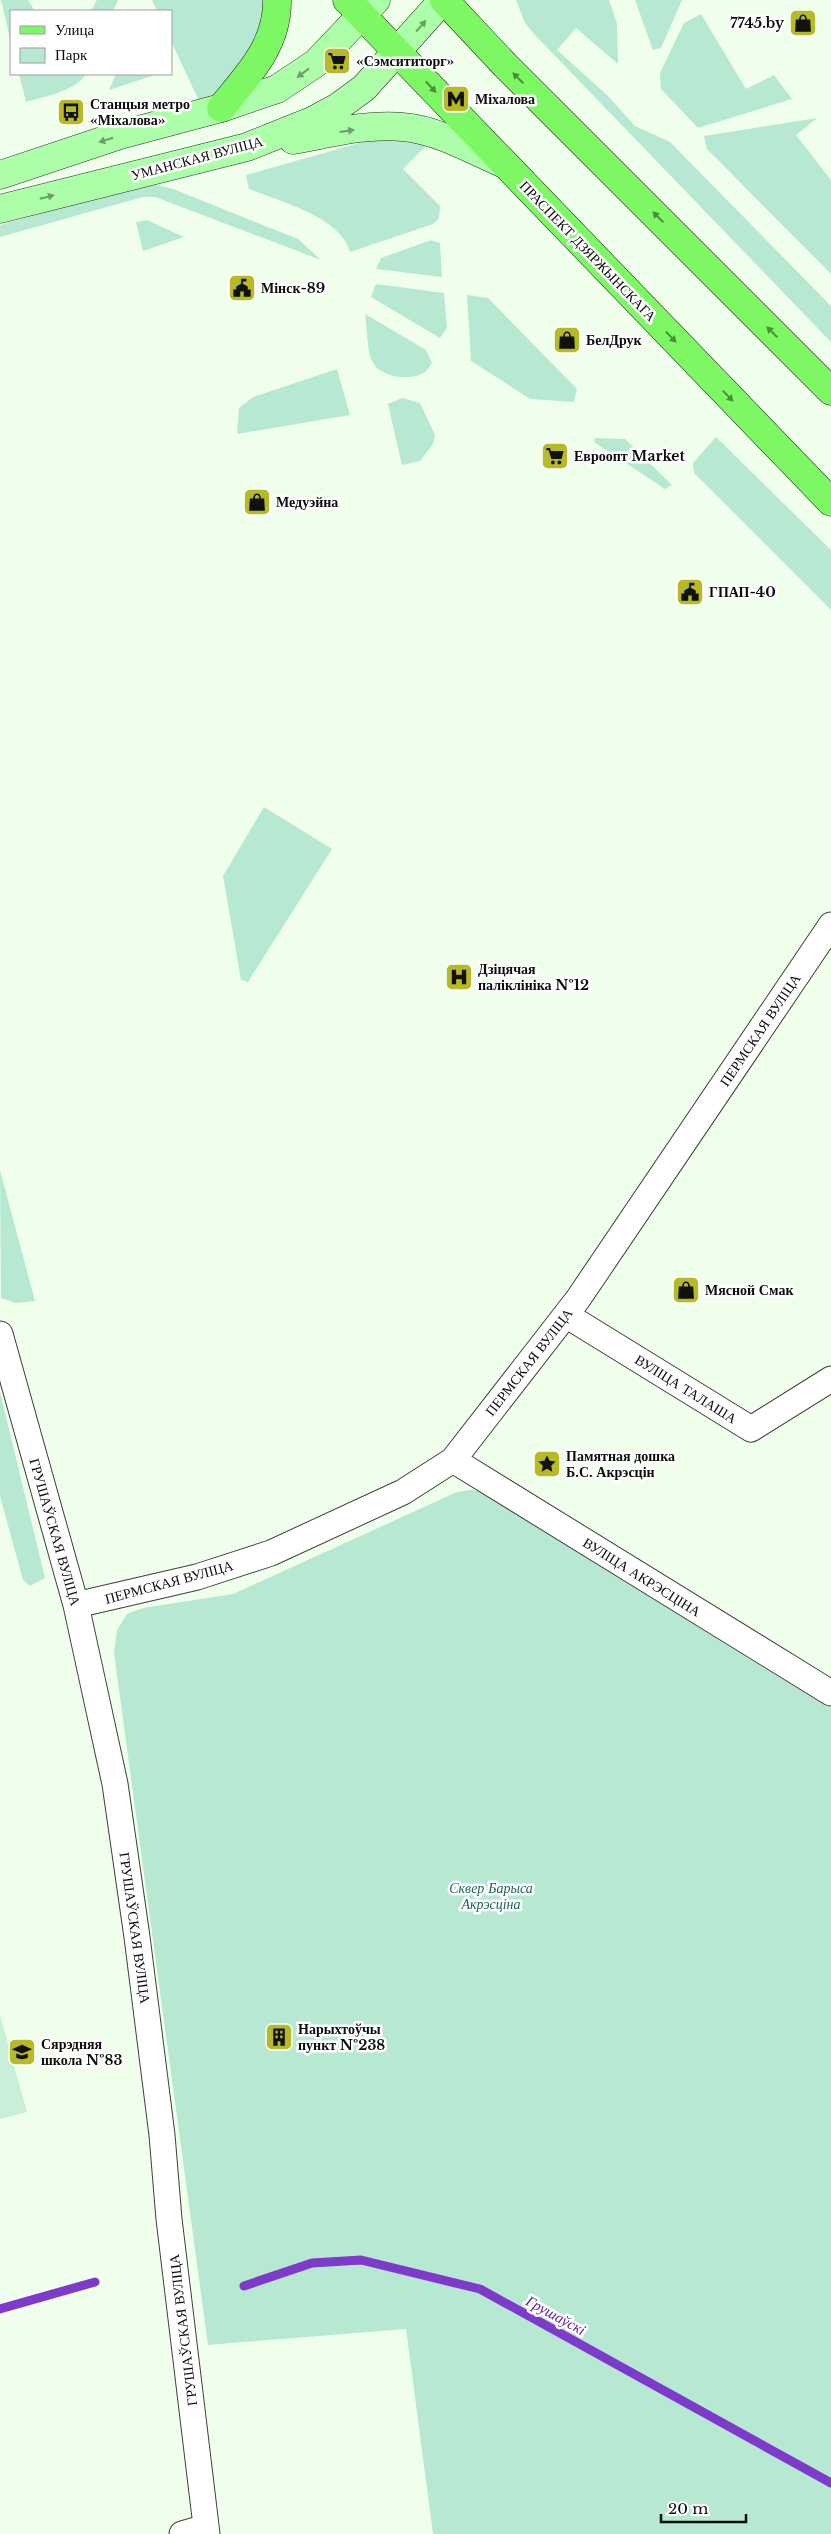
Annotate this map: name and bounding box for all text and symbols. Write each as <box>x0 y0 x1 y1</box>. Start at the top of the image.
shop icon: 7745.by <box>788 8 818 38</box>
legend <box>10 10 172 75</box>
place label: 7745.by <box>730 14 785 32</box>
one-way arrow <box>415 19 426 32</box>
text: Улица <box>55 20 94 39</box>
text: Парк <box>55 45 88 64</box>
supermarket icon: «Сэмсититорг» <box>322 46 352 76</box>
place label: «Сэмсититорг» <box>356 52 455 70</box>
one-way arrow <box>296 68 310 78</box>
one-way arrow <box>512 72 524 84</box>
one-way arrow <box>425 81 437 93</box>
metro station icon: Міхалова <box>441 84 471 114</box>
place label: Міхалова <box>475 90 535 108</box>
place label: Станцыя метро «Міхалова» <box>90 95 190 129</box>
bus stop icon: Станцыя метро «Міхалова» <box>56 97 86 127</box>
one-way arrow <box>339 127 355 135</box>
street label: УМАНСКАЯ ВУЛІЦА <box>129 132 266 184</box>
one-way arrow <box>99 136 114 144</box>
street label: ПРАСПЕКТ ДЗЯРЖЫНСКАГА <box>516 177 661 326</box>
one-way arrow <box>40 193 55 201</box>
one-way arrow <box>652 212 664 224</box>
public building icon: Мінск-89 <box>227 273 257 303</box>
place label: Мінск-89 <box>261 279 325 297</box>
shop icon: БелДрук <box>552 325 582 355</box>
one-way arrow <box>766 327 778 339</box>
place label: БелДрук <box>586 331 643 349</box>
one-way arrow <box>665 331 677 343</box>
one-way arrow <box>722 389 734 401</box>
supermarket icon: Евроопт Market <box>540 441 570 471</box>
place label: Евроопт Market <box>574 447 685 465</box>
shop icon: Медуэйна <box>242 487 272 517</box>
place label: Медуэйна <box>276 493 338 511</box>
public building icon: ГПАП-40 <box>675 577 705 607</box>
place label: ГПАП-40 <box>709 583 776 601</box>
place label: Дзіцячая паліклініка №12 <box>478 960 589 994</box>
hospital icon: Дзіцячая паліклініка №12 <box>444 962 474 992</box>
street label: ПЕРМСКАЯ ВУЛІЦА <box>716 970 805 1090</box>
shop icon: Мясной Смак <box>671 1275 701 1305</box>
place label: Мясной Смак <box>705 1281 794 1299</box>
street label: ПЕРМСКАЯ ВУЛІЦА <box>481 1304 577 1420</box>
street label: ВУЛІЦА ТАЛАША <box>632 1350 741 1428</box>
place label: Памятная дошка Б.С. Акрэсцін <box>566 1447 675 1481</box>
place icon: Памятная дошка Б.С. Акрэсцін <box>532 1449 562 1479</box>
street label: ГРУШАЎСКАЯ ВУЛІЦА <box>25 1456 85 1609</box>
street label: ВУЛІЦА АКРЭСЦІНА <box>580 1533 705 1621</box>
street label: ПЕРМСКАЯ ВУЛІЦА <box>103 1556 236 1608</box>
street label: ГРУШАЎСКАЯ ВУЛІЦА <box>115 1851 155 2006</box>
park label: Сквер Барыса Акрэсціна <box>449 1879 533 1913</box>
place label: Нарыхтоўчы пункт №238 <box>298 2020 385 2054</box>
building icon: Нарыхтоўчы пункт №238 <box>264 2022 294 2052</box>
place label: Сярэдняя школа №83 <box>41 2035 123 2069</box>
school or university icon: Сярэдняя школа №83 <box>7 2037 37 2067</box>
street label: ГРУШАЎСКАЯ ВУЛІЦА <box>165 2252 201 2407</box>
water label: Грушаўскі <box>522 2290 589 2339</box>
scale bar <box>661 2492 746 2524</box>
text: 20 m <box>668 2499 708 2518</box>

